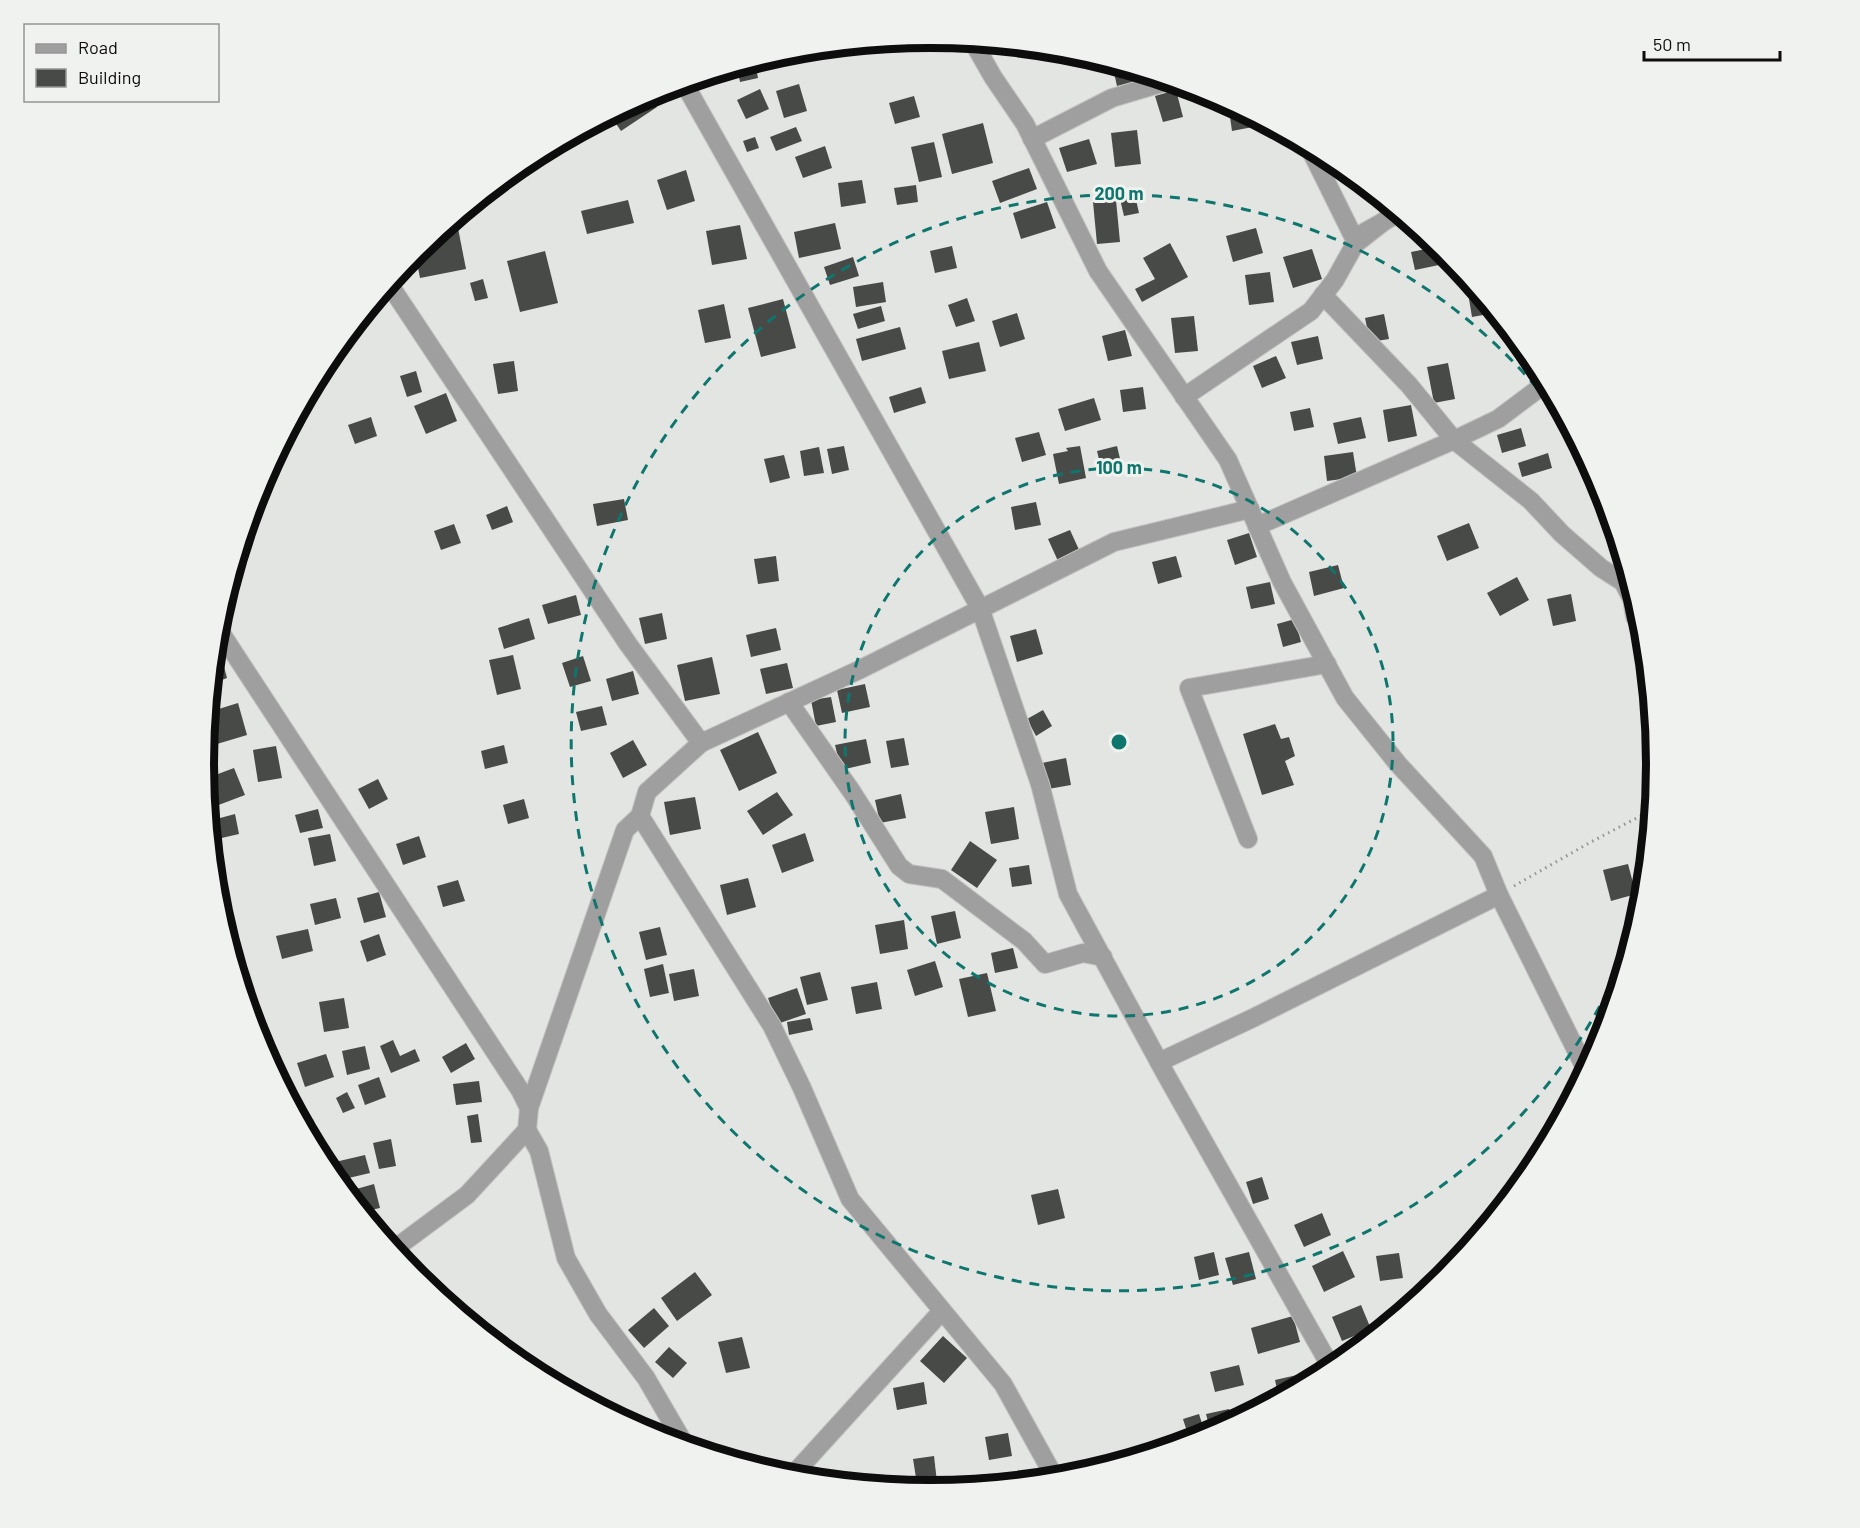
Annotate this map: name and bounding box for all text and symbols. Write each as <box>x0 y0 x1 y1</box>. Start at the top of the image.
legend <box>24 24 219 102</box>
scale bar <box>1644 24 1780 62</box>
text: 50 m <box>1653 33 1691 55</box>
text: Road <box>78 36 118 58</box>
text: Building <box>78 66 141 88</box>
text: 200 m <box>1094 182 1144 204</box>
text: 100 m <box>1096 456 1142 478</box>
centre of rings <box>1109 732 1129 752</box>

